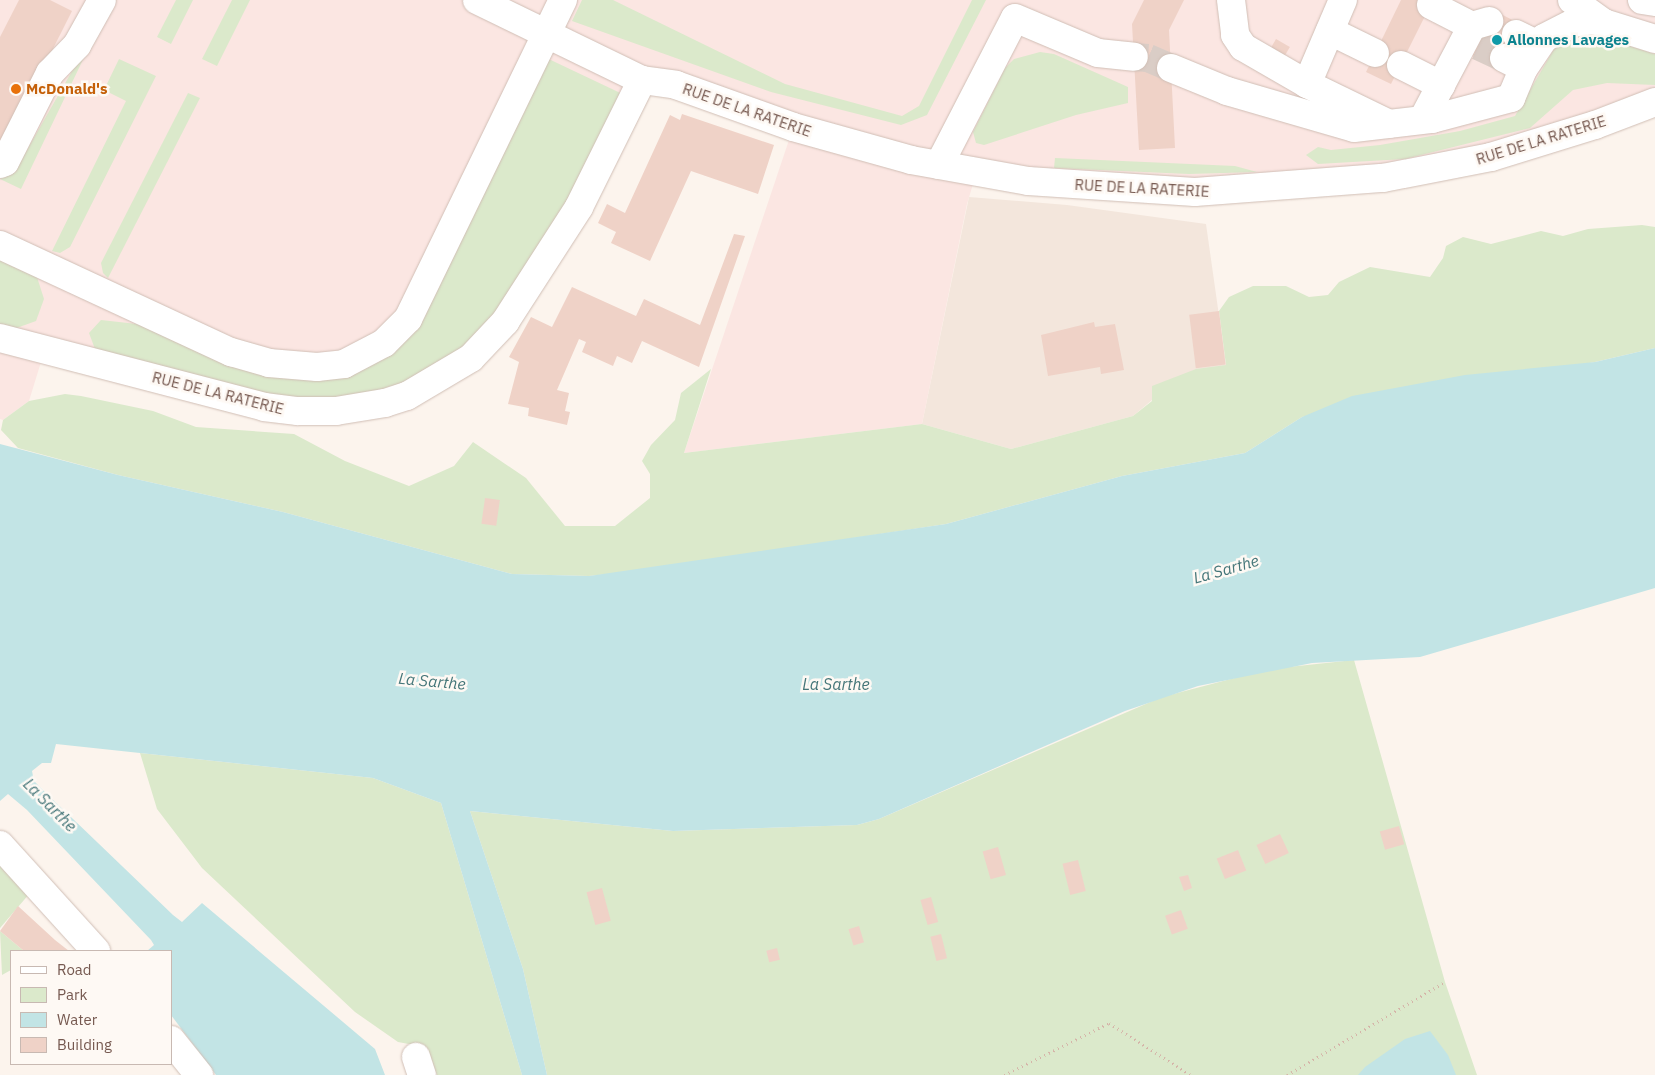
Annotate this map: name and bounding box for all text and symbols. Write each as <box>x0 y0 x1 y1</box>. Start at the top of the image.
place label: Allonnes Lavages <box>1507 31 1629 49</box>
marker: Allonnes Lavages <box>1491 34 1503 46</box>
street label: RUE DE LA RATERIE <box>680 79 814 141</box>
place label: McDonald's <box>26 80 108 98</box>
marker: McDonald's <box>10 83 22 95</box>
street label: RUE DE LA RATERIE <box>1474 112 1608 168</box>
street label: RUE DE LA RATERIE <box>1074 175 1210 201</box>
street label: RUE DE LA RATERIE <box>150 368 286 418</box>
water label: La Sarthe <box>1191 550 1261 588</box>
water label: La Sarthe <box>398 668 466 694</box>
water label: La Sarthe <box>802 674 870 694</box>
water label: La Sarthe <box>19 774 81 836</box>
legend <box>10 950 172 1065</box>
text: Road <box>57 960 92 979</box>
text: Park <box>57 985 87 1004</box>
text: Water <box>57 1010 97 1029</box>
text: Building <box>57 1035 112 1054</box>

